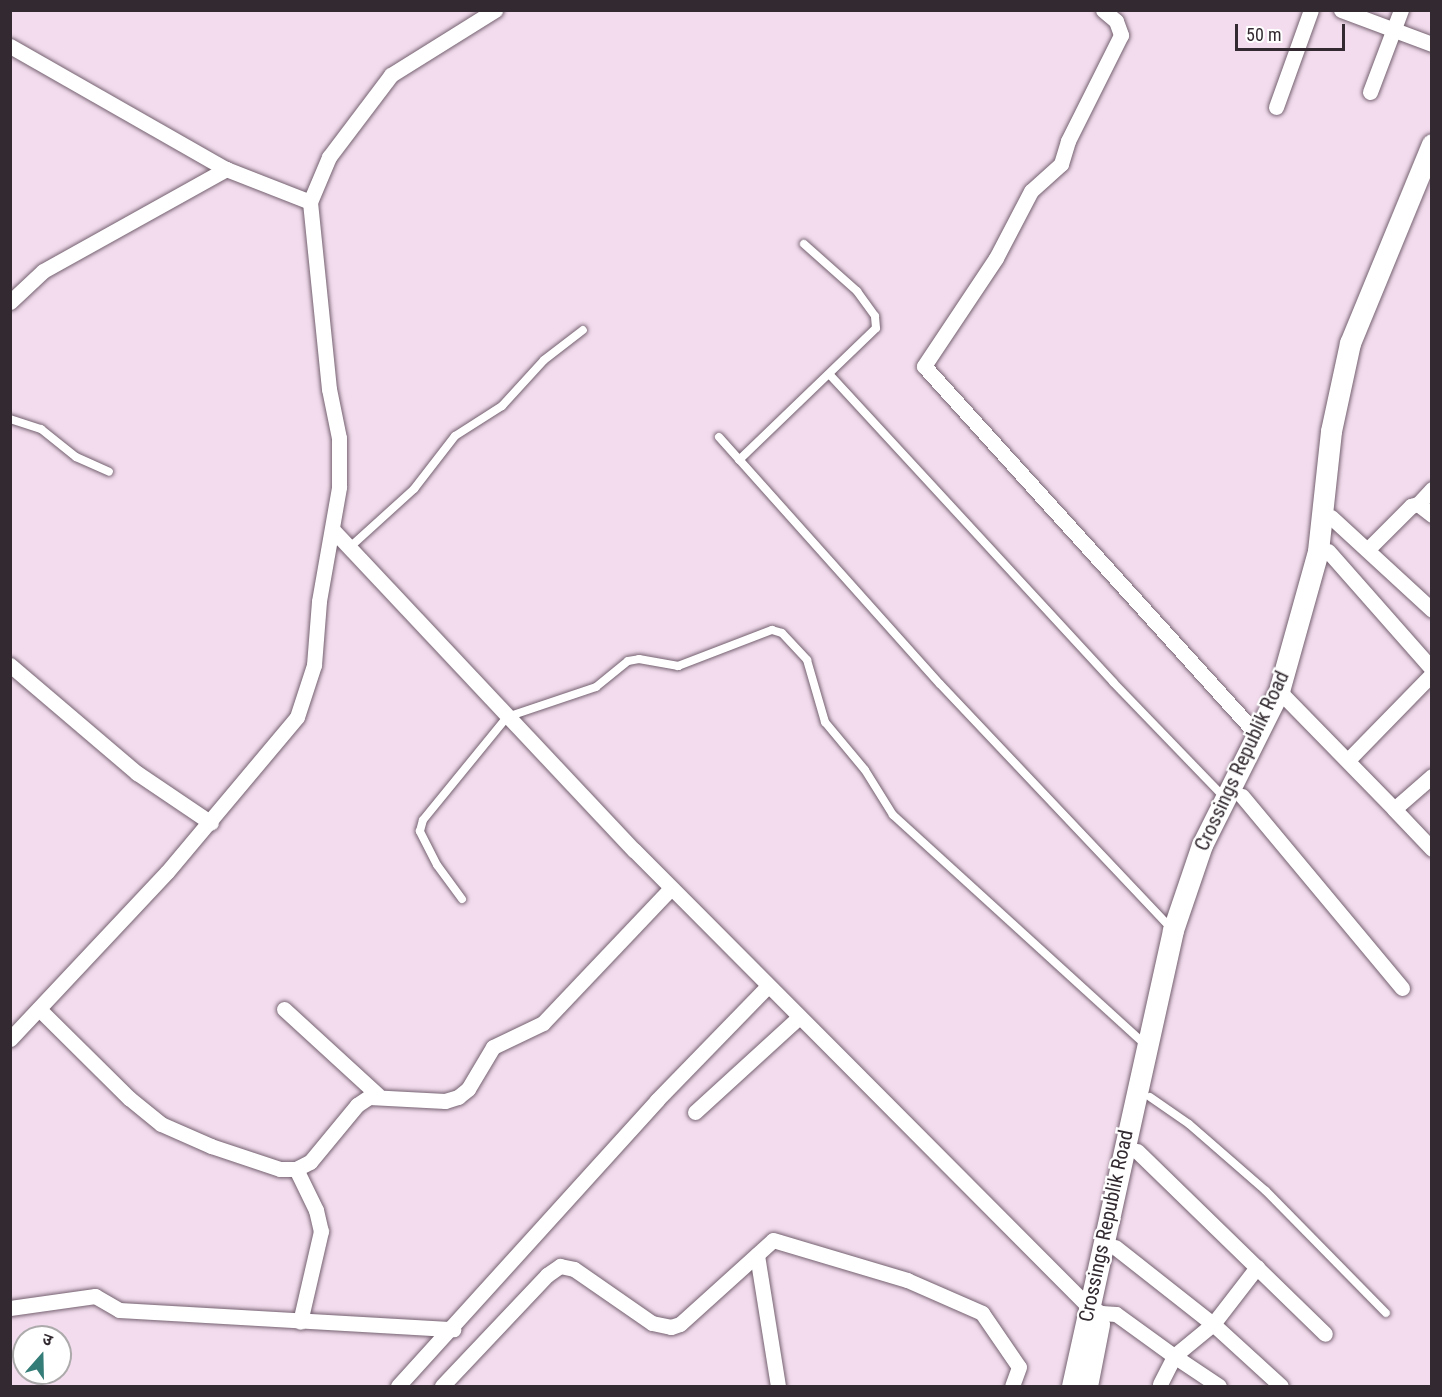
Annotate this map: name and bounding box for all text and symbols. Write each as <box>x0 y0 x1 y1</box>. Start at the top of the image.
scale bar <box>1238 12 1348 50</box>
text: 50 m <box>1246 24 1281 45</box>
street label: Crossings Republik Road <box>1190 667 1294 855</box>
street label: Crossings Republik Road <box>1074 1128 1138 1324</box>
north arrow <box>12 1325 72 1385</box>
text: उ <box>40 1329 55 1350</box>

